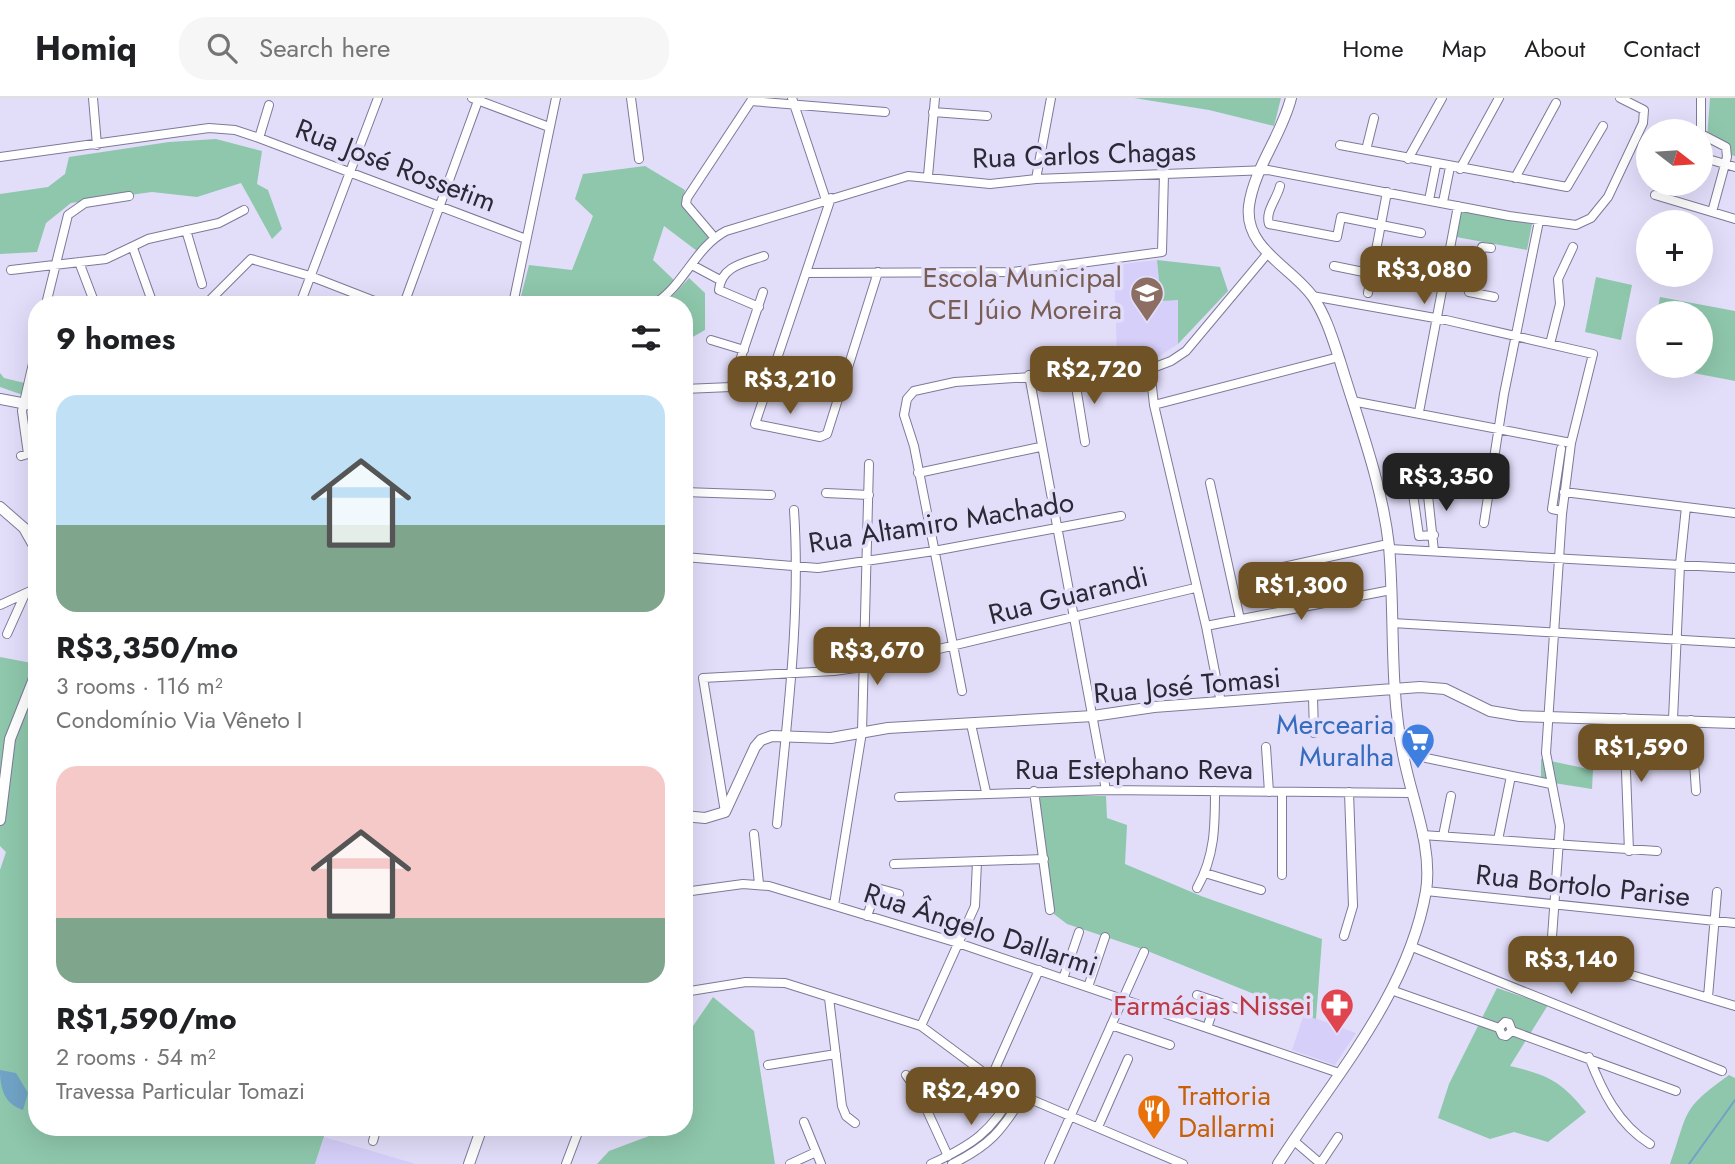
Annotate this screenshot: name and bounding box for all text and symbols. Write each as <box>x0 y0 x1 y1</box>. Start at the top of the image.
search box <box>179 17 669 80</box>
text: Homiq <box>35 25 137 72</box>
icon: search <box>203 29 241 67</box>
text: Search here <box>259 29 390 67</box>
text: Home <box>1342 31 1404 66</box>
text: Map <box>1442 31 1486 66</box>
text: About <box>1524 31 1585 66</box>
text: Contact <box>1623 31 1700 66</box>
street label: Rua José Rossetim <box>289 108 502 223</box>
north arrow <box>1636 119 1713 196</box>
map controls <box>1636 119 1713 378</box>
street label: Rua Carlos Chagas <box>971 130 1197 179</box>
button: + <box>1636 210 1713 287</box>
pin: R$3,080 <box>1359 246 1489 306</box>
text: R$3,080 <box>1376 252 1472 286</box>
place label: Escola Municipal CEI Júio Moreira <box>922 257 1122 330</box>
school or university icon: Escola Municipal CEI Júio Moreira <box>1128 274 1166 323</box>
button: − <box>1636 301 1713 378</box>
text: 9 homes <box>56 317 175 360</box>
icon: filters <box>627 319 665 357</box>
pin: R$2,720 <box>1029 346 1159 406</box>
text: R$2,720 <box>1046 352 1142 386</box>
pin: R$3,210 <box>725 356 855 416</box>
text: R$3,210 <box>744 362 836 396</box>
icon: home <box>298 440 424 566</box>
pin: R$3,350 <box>1381 454 1511 513</box>
text: R$3,350 <box>1399 459 1493 493</box>
street label: Rua Altamiro Machado <box>805 481 1077 564</box>
street label: Rua Guarandi <box>984 556 1152 635</box>
pin: R$1,300 <box>1236 562 1366 622</box>
text: R$1,300 <box>1254 568 1348 602</box>
text: R$3,350/mo <box>56 626 238 669</box>
pin: R$3,670 <box>812 628 942 687</box>
text: R$3,670 <box>829 633 925 667</box>
street label: Rua José Tomasi <box>1092 657 1282 714</box>
text: 3 rooms · 116 m² <box>56 669 223 703</box>
text: Condomínio Via Vêneto I <box>56 703 302 737</box>
place label: Mercearia Muralha <box>1276 704 1394 777</box>
supermarket icon: Mercearia Muralha <box>1399 721 1437 770</box>
pin: R$1,590 <box>1576 724 1706 784</box>
text: R$1,590 <box>1594 730 1688 764</box>
street label: Rua Estephano Reva <box>1015 749 1253 790</box>
icon: home <box>298 811 424 937</box>
street label: Rua Bortolo Parise <box>1474 854 1692 917</box>
street label: Rua Ângelo Dallarmi <box>859 872 1103 987</box>
pin: R$3,140 <box>1506 936 1636 996</box>
text: R$3,140 <box>1524 942 1618 976</box>
place label: Farmácias Nissei <box>1113 985 1312 1026</box>
pharmacy icon: Farmácias Nissei <box>1318 986 1356 1035</box>
text: R$1,590/mo <box>56 997 237 1040</box>
text: 2 rooms · 54 m² <box>56 1040 216 1074</box>
pin: R$2,490 <box>906 1068 1036 1127</box>
text: R$2,490 <box>922 1073 1020 1107</box>
text: Travessa Particular Tomazi <box>56 1074 305 1108</box>
place label: Trattoria Dallarmi <box>1178 1075 1276 1148</box>
restaurant icon: Trattoria Dallarmi <box>1135 1092 1173 1141</box>

